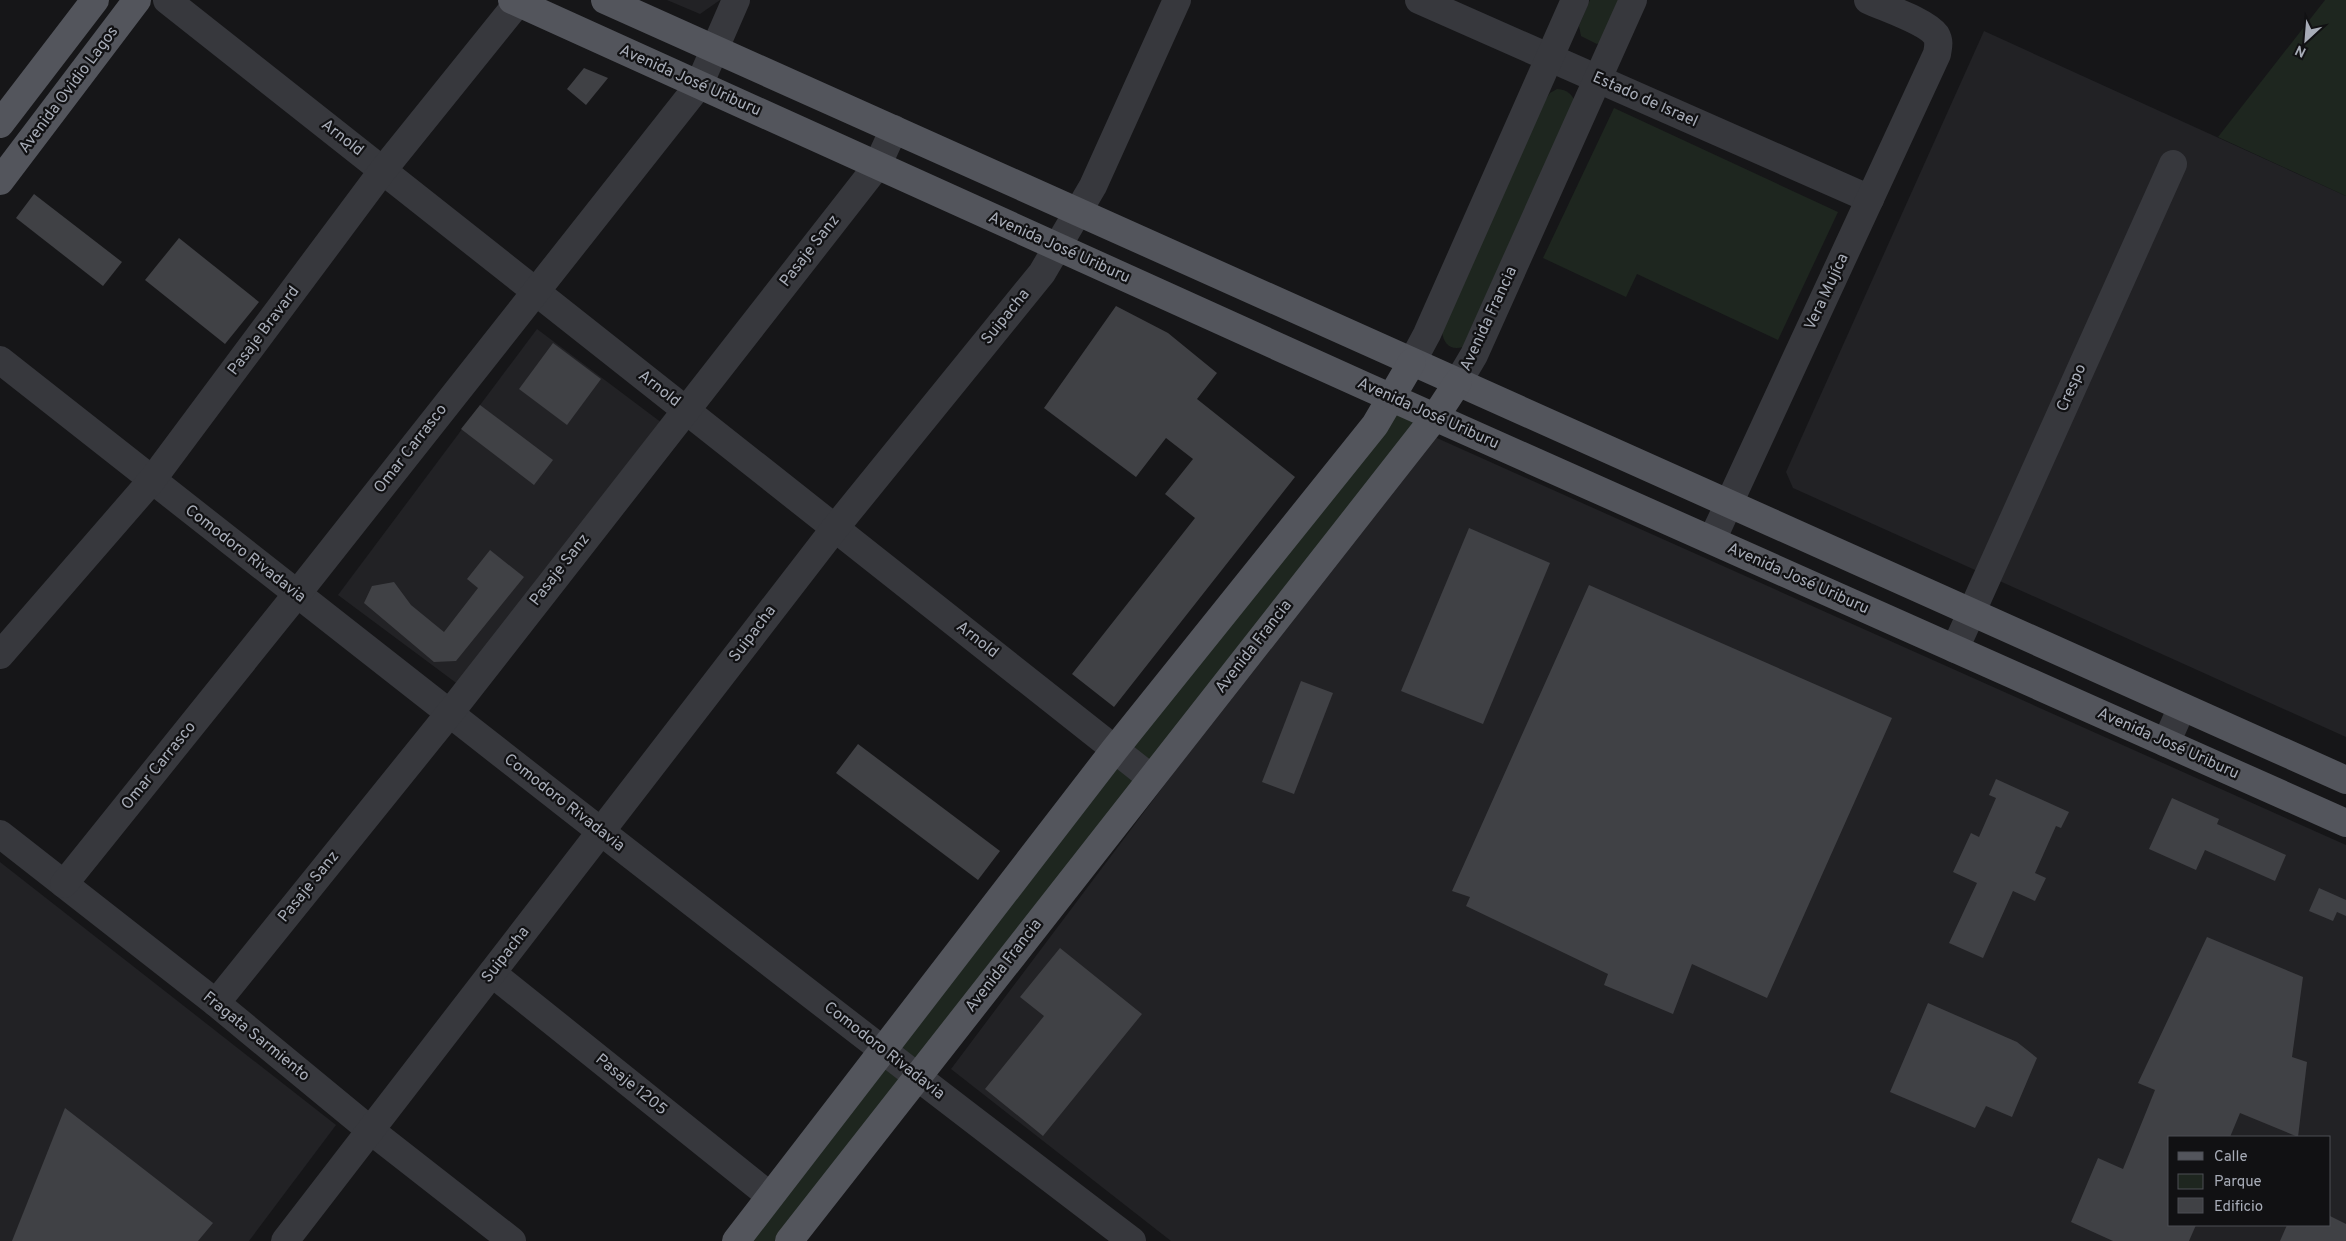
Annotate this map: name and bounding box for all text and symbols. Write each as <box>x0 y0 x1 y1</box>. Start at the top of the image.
north arrow <box>2281 15 2331 65</box>
street label: Avenida Ovidio Lagos <box>15 23 123 157</box>
text: N <box>2293 40 2309 60</box>
street label: Avenida José Uriburu <box>616 41 764 121</box>
street label: Estado de Israel <box>1589 68 1701 132</box>
street label: Arnold <box>317 115 367 161</box>
street label: Avenida José Uriburu <box>985 208 1133 288</box>
street label: Pasaje Sanz <box>776 211 844 291</box>
street label: Vera Mujíca <box>1800 250 1854 334</box>
street label: Avenida Francia <box>1456 263 1522 375</box>
street label: Pasaje Bravard <box>224 282 304 380</box>
street label: Suipacha <box>977 285 1035 349</box>
street label: Crespo <box>2053 361 2091 415</box>
street label: Arnold <box>634 366 684 412</box>
street label: Avenida José Uriburu <box>1354 374 1502 454</box>
street label: Omar Carrasco <box>370 400 452 498</box>
street label: Comodoro Rivadavia <box>181 501 309 607</box>
street label: Pasaje Sanz <box>526 530 594 610</box>
street label: Avenida José Uriburu <box>1724 539 1872 619</box>
street label: Avenida Francia <box>1211 596 1297 698</box>
street label: Suipacha <box>725 602 781 666</box>
street label: Arnold <box>952 617 1002 663</box>
street label: Avenida José Uriburu <box>2094 704 2242 784</box>
street label: Omar Carrasco <box>117 718 201 814</box>
street label: Comodoro Rivadavia <box>500 750 628 856</box>
street label: Pasaje Sanz <box>274 847 344 927</box>
street label: Avenida Francia <box>961 915 1047 1017</box>
street label: Suipacha <box>478 923 534 987</box>
street label: Fragata Sarmiento <box>198 988 314 1086</box>
street label: Comodoro Rivadavia <box>820 998 948 1104</box>
street label: Pasaje 1205 <box>591 1050 671 1120</box>
legend <box>2168 1136 2331 1226</box>
text: Calle <box>2214 1148 2248 1167</box>
text: Parque <box>2214 1173 2262 1192</box>
text: Edificio <box>2214 1198 2263 1217</box>

